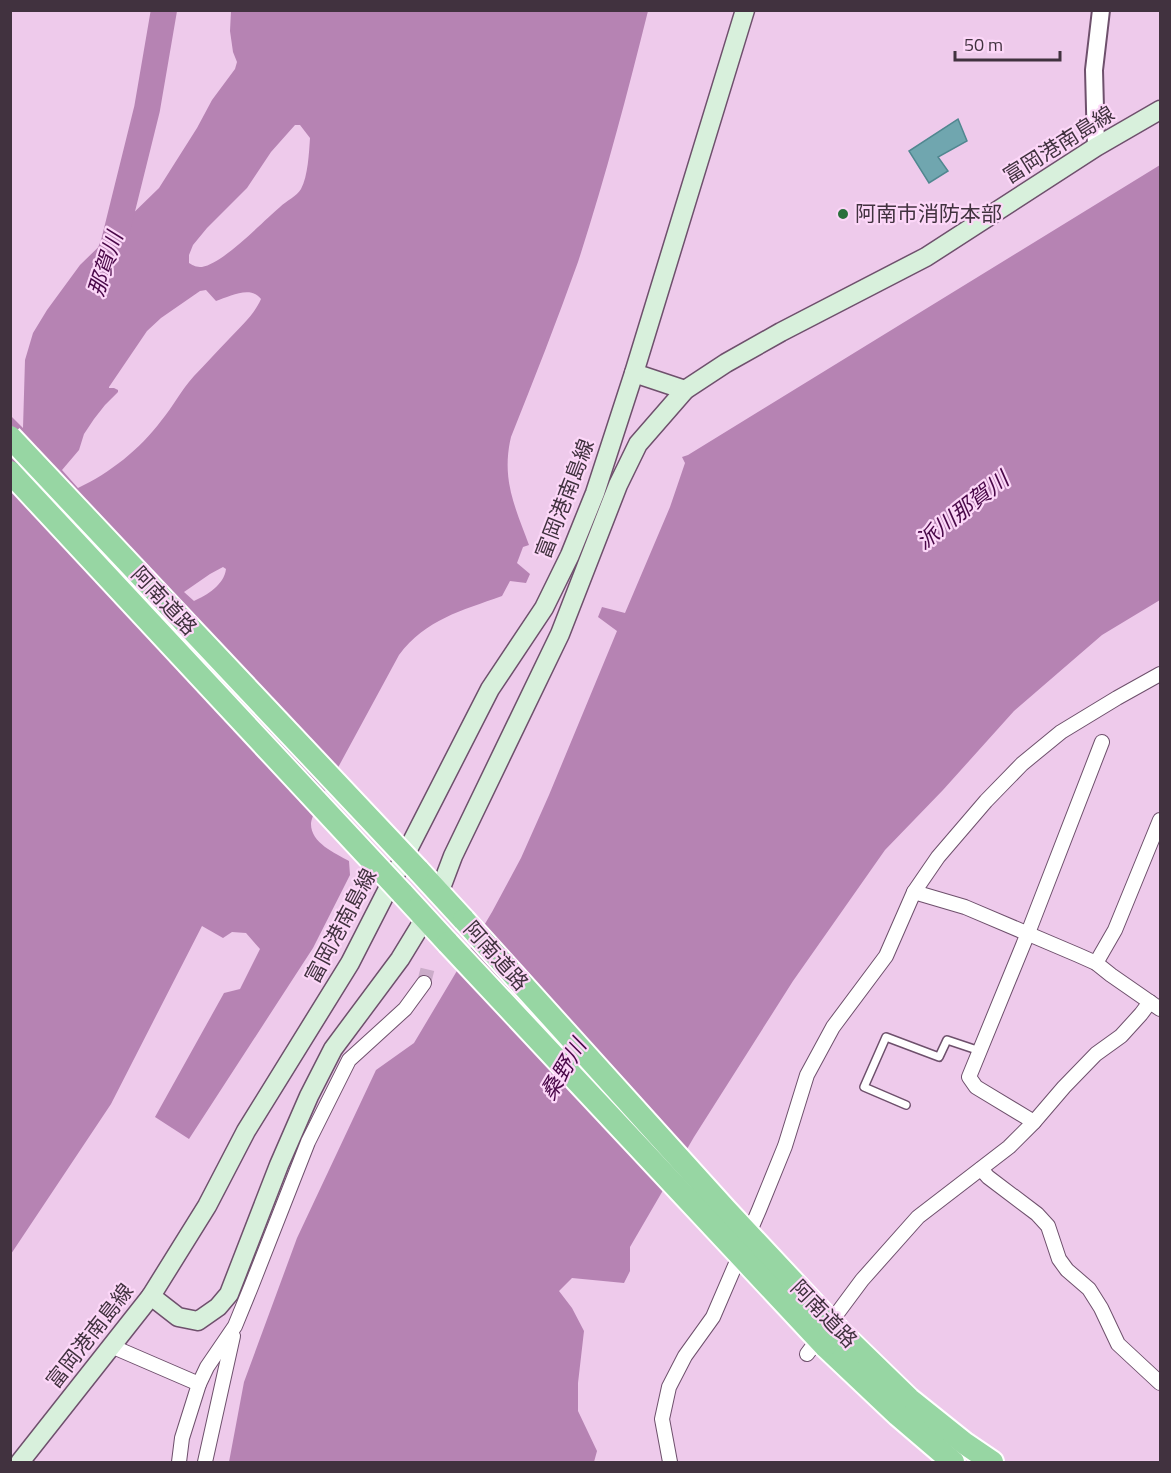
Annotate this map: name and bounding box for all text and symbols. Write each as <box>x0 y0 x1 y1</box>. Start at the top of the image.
scale bar <box>955 24 1060 62</box>
text: 50 m <box>964 31 1003 58</box>
street label: 富岡港南島線 <box>997 97 1120 191</box>
place label: 阿南市消防本部 <box>855 197 1002 229</box>
marker: 阿南市消防本部 <box>836 207 850 221</box>
water label: 那賀川 <box>79 225 132 301</box>
street label: 富岡港南島線 <box>527 434 602 563</box>
water label: 派川那賀川 <box>908 462 1017 557</box>
street label: 阿南道路 <box>124 559 205 642</box>
street label: 富岡港南島線 <box>296 862 384 989</box>
street label: 阿南道路 <box>457 913 537 997</box>
water label: 桑野川 <box>531 1030 596 1106</box>
street label: 阿南道路 <box>784 1272 865 1355</box>
street label: 富岡港南島線 <box>38 1276 141 1395</box>

